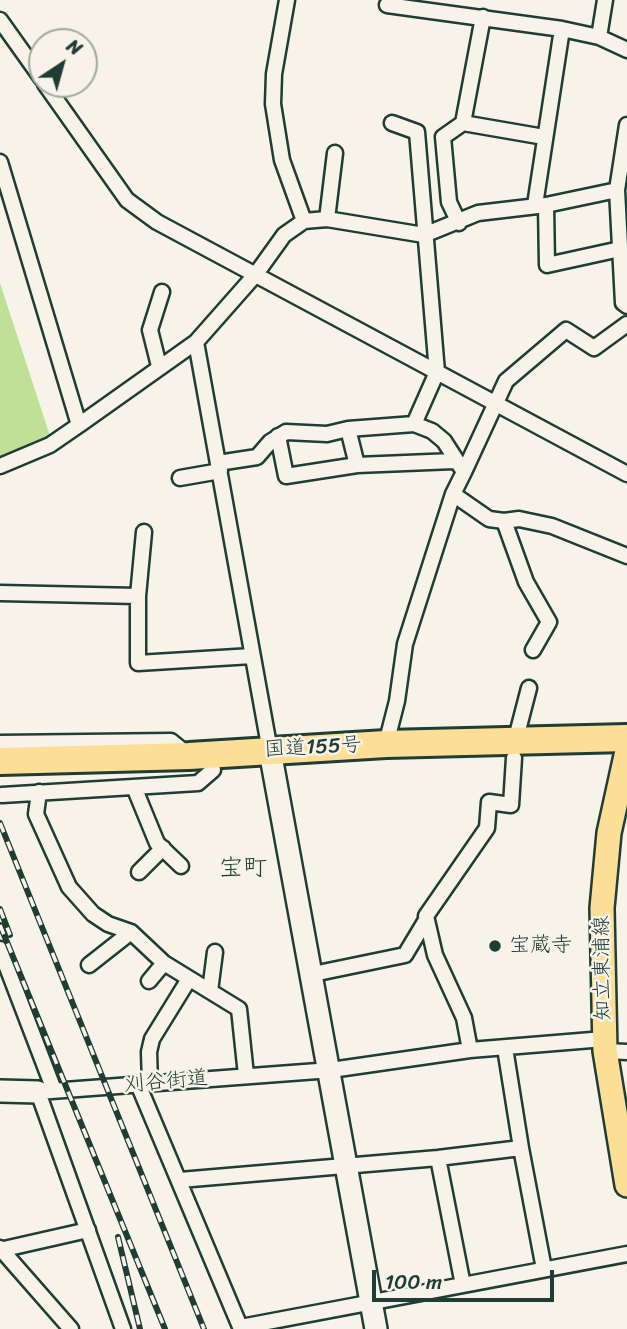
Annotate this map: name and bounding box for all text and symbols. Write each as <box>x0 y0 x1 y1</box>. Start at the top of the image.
north arrow <box>28 28 98 98</box>
text: N <box>59 30 89 64</box>
street label: 国道155号 <box>264 733 362 763</box>
district label: 宝町 <box>219 855 267 883</box>
street label: 知立東浦線 <box>589 915 617 1021</box>
place label: 宝蔵寺 <box>509 933 572 959</box>
marker: 宝蔵寺 <box>487 938 503 954</box>
street label: 刈谷街道 <box>123 1066 209 1098</box>
scale bar <box>375 1256 557 1300</box>
text: 100 m <box>385 1263 442 1301</box>

